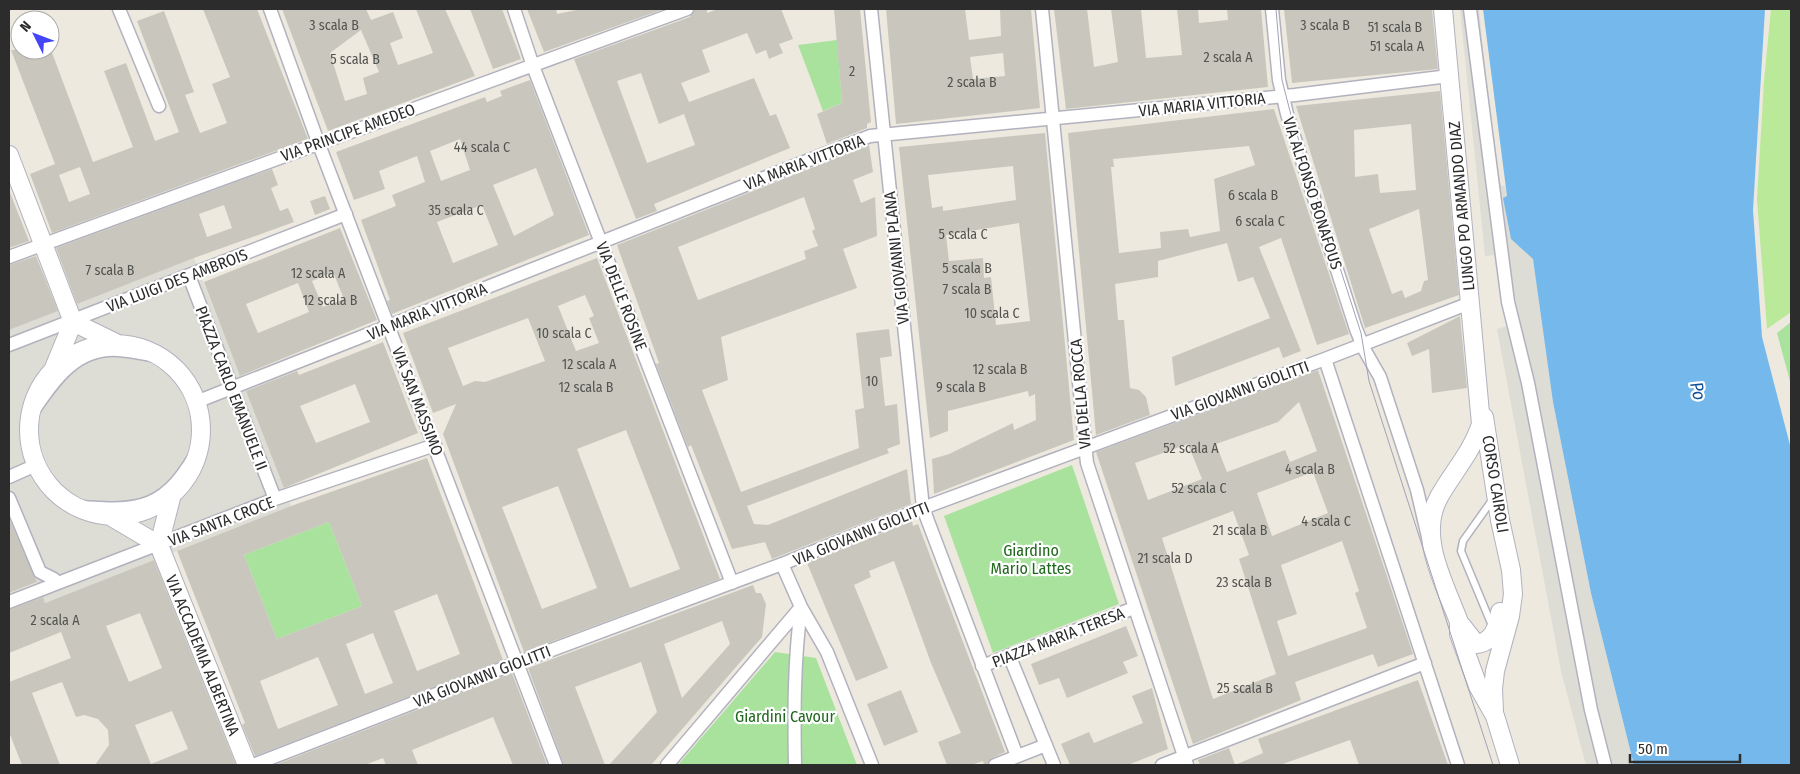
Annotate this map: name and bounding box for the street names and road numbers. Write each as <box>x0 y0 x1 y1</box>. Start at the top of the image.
street label: VIA MARIA VITTORIA <box>1138 88 1267 121</box>
street label: VIA PRINCIPE AMEDEO <box>278 99 418 166</box>
street label: VIA ALFONSO BONAFOUS <box>1279 115 1346 272</box>
street label: LUNGO PO ARMANDO DIAZ <box>1445 120 1478 292</box>
street label: VIA MARIA VITTORIA <box>741 131 868 194</box>
street label: VIA GIOVANNI PLANA <box>880 190 913 325</box>
street label: VIA DELLE ROSINE <box>592 239 651 353</box>
street label: VIA LUIGI DES AMBROIS <box>104 245 250 316</box>
street label: VIA MARIA VITTORIA <box>365 279 490 344</box>
street label: PIAZZA CARLO EMANUELE II <box>191 303 272 473</box>
street label: VIA DELLA ROCCA <box>1066 337 1095 450</box>
street label: VIA SAN MASSIMO <box>388 344 447 458</box>
street label: VIA GIOVANNI GIOLITTI <box>1169 357 1312 424</box>
street label: CORSO CAIROLI <box>1478 434 1513 534</box>
street label: VIA SANTA CROCE <box>166 493 277 550</box>
street label: VIA GIOVANNI GIOLITTI <box>790 497 932 569</box>
street label: VIA ACCADEMIA ALBERTINA <box>162 572 244 739</box>
street label: PIAZZA MARIA TERESA <box>989 603 1128 671</box>
street label: VIA GIOVANNI GIOLITTI <box>411 642 553 711</box>

